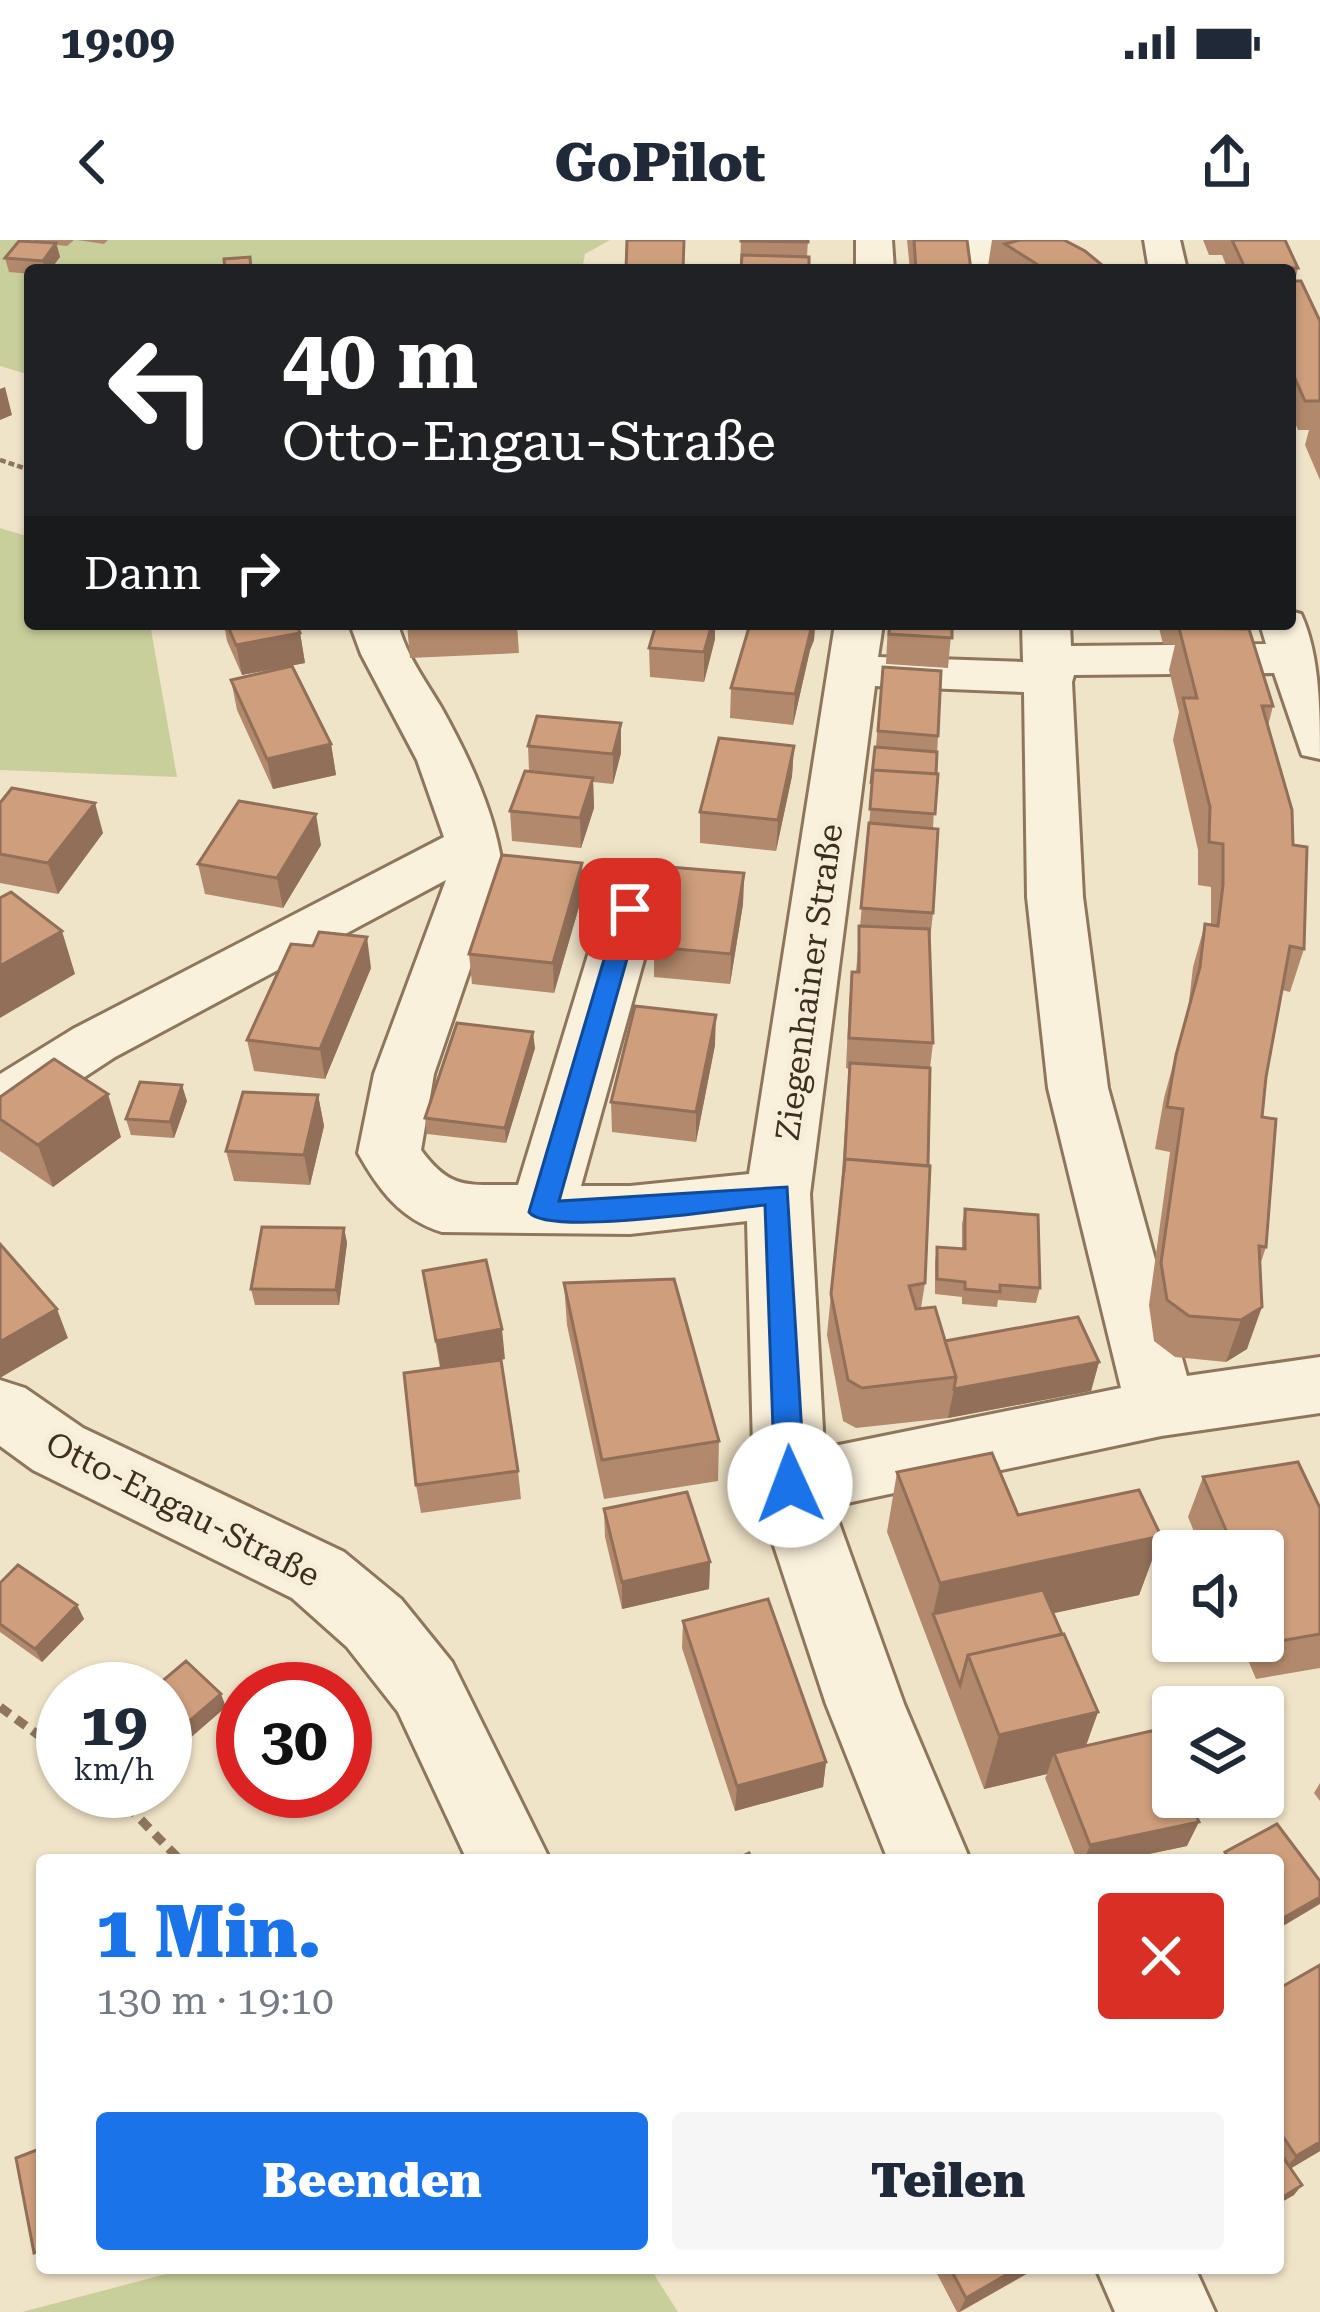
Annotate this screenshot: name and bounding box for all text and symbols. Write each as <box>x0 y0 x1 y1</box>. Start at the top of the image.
text: 19:09 <box>60 16 175 69</box>
icon: back <box>60 129 126 195</box>
icon: share <box>1194 129 1260 195</box>
text: GoPilot <box>554 131 766 194</box>
text: 40 m <box>282 310 478 408</box>
icon: left <box>84 312 240 468</box>
text: Otto-Engau-Straße <box>282 410 776 473</box>
icon: right <box>225 540 291 606</box>
text: Dann <box>84 547 201 600</box>
street label: Ziegenhainer Straße <box>767 821 851 1143</box>
pin <box>579 858 681 960</box>
icon: arrive <box>597 876 663 942</box>
position arrow <box>727 1422 853 1548</box>
street label: Otto-Engau-Straße <box>40 1423 326 1595</box>
map controls <box>1152 1530 1284 1818</box>
button: sound <box>1152 1530 1284 1662</box>
speed limit sign: 30 <box>216 1662 372 1818</box>
button: layers <box>1152 1686 1284 1818</box>
text: 19 <box>80 1689 148 1760</box>
text: km/h <box>74 1752 154 1787</box>
text: 1 Min. <box>96 1890 322 1975</box>
button: close <box>1098 1893 1224 2019</box>
text: 130 m · 19:10 <box>96 1978 334 2024</box>
button: Beenden <box>96 2112 648 2250</box>
button: Teilen <box>672 2112 1224 2250</box>

